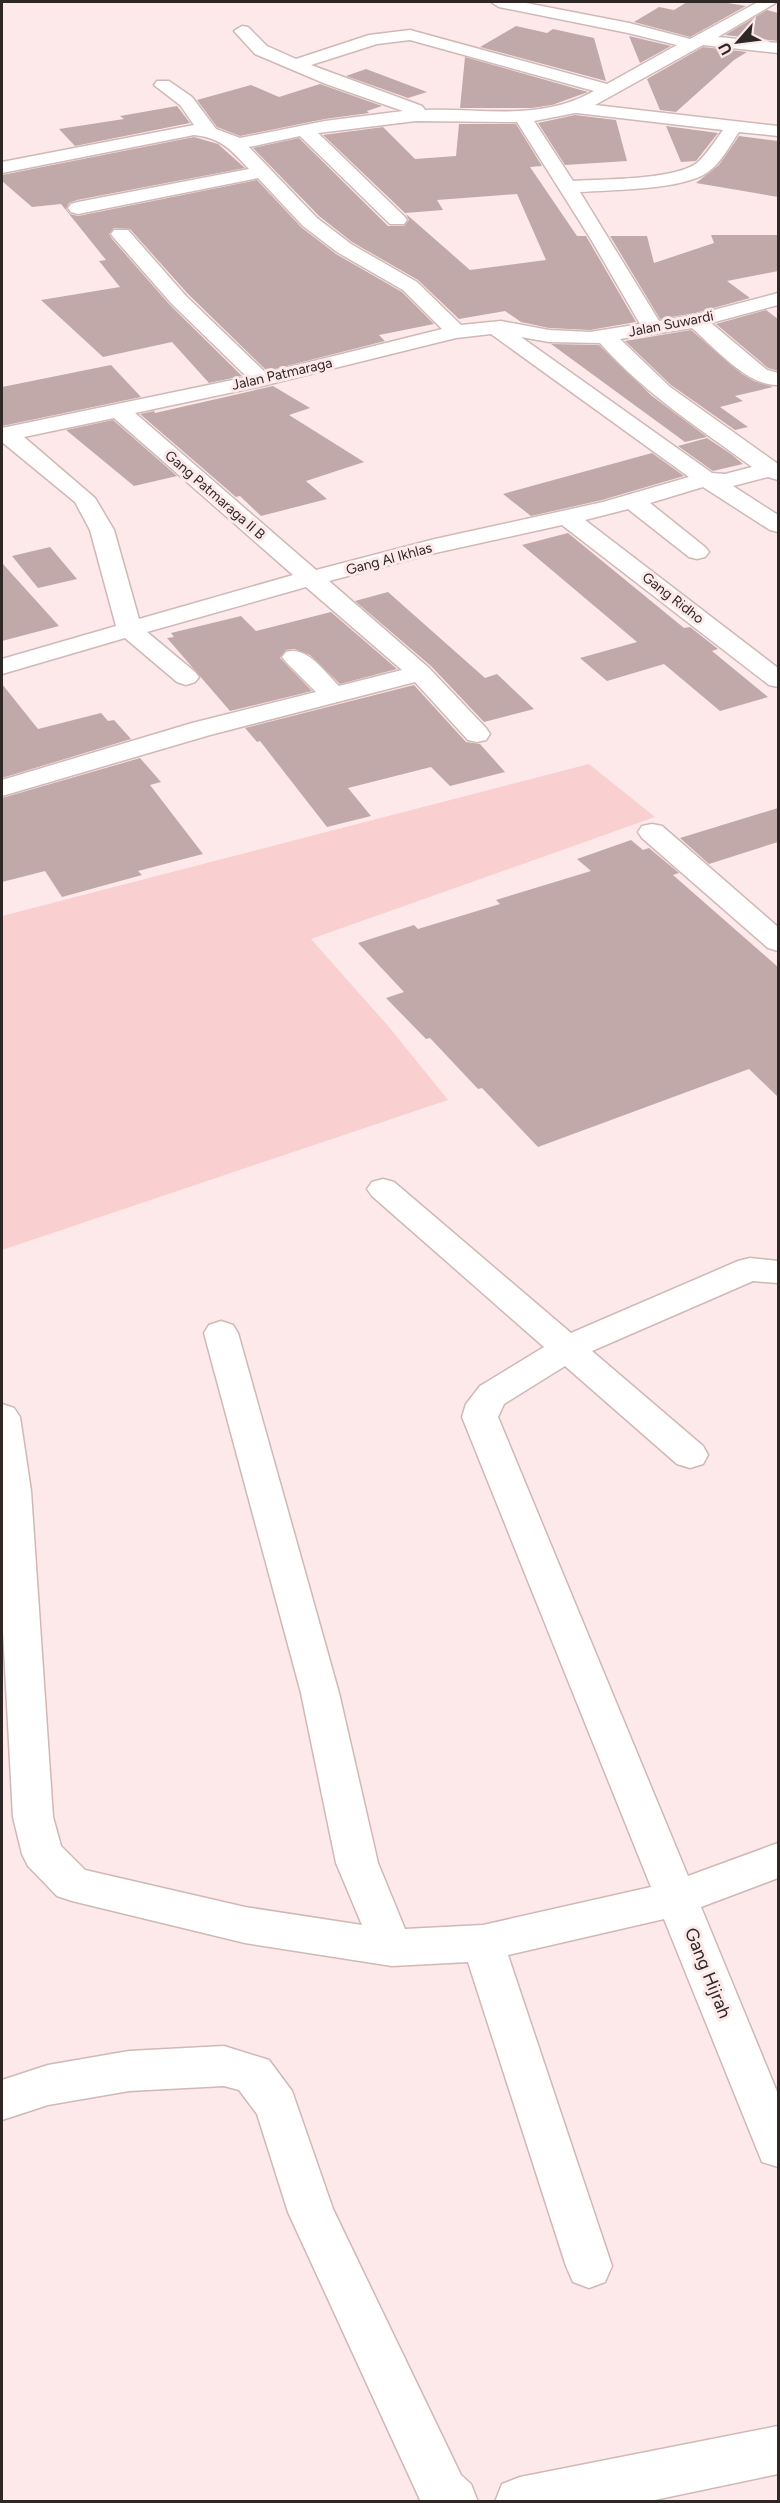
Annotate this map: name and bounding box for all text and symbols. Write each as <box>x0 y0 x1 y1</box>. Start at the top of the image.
north arrow <box>708 12 768 72</box>
text: U <box>714 39 736 58</box>
street label: Jalan Suwardi <box>627 307 715 341</box>
street label: Jalan Patmaraga <box>230 354 334 394</box>
street label: Gang Patmaraga II B <box>161 447 269 543</box>
street label: Gang Al Ikhlas <box>344 539 434 579</box>
street label: Gang Ridho <box>639 569 707 627</box>
street label: Gang Hijrah <box>680 1924 736 2022</box>

